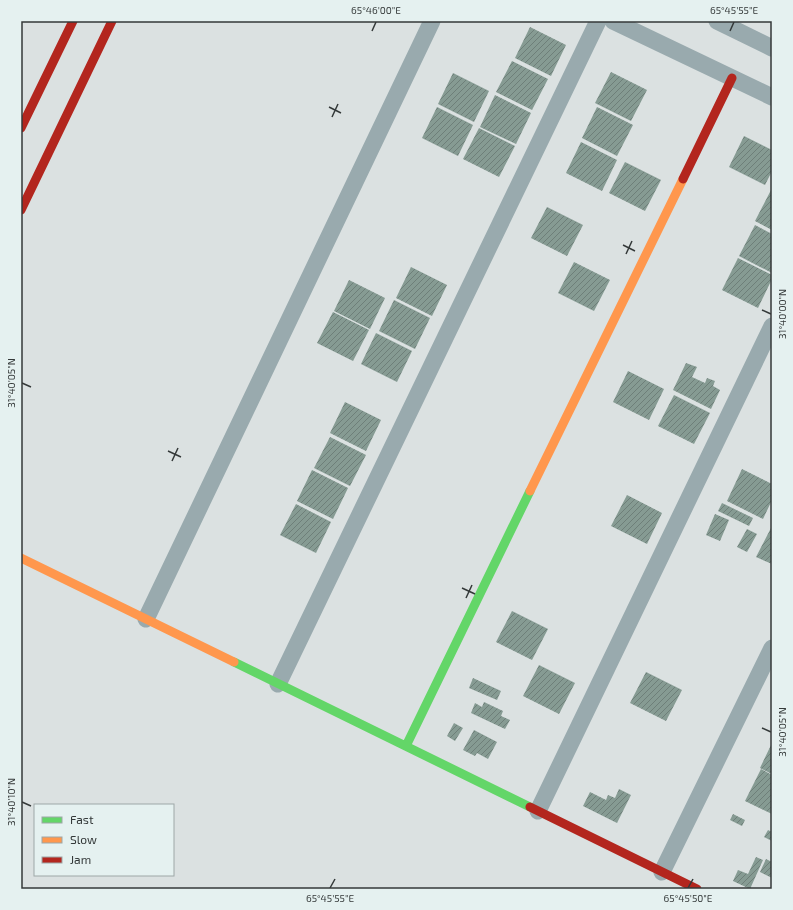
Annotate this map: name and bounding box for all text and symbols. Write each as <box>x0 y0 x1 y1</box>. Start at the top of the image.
text: 65°46'00"E <box>351 4 401 16</box>
text: 65°45'55"E <box>710 4 758 16</box>
text: 31°40'00"N <box>776 289 788 339</box>
text: 31°40'05"N <box>5 358 17 408</box>
text: 31°40'05"N <box>776 707 788 757</box>
text: 31°40'10"N <box>5 778 17 826</box>
legend <box>34 804 174 876</box>
text: Fast <box>70 812 94 826</box>
text: Slow <box>70 832 97 846</box>
text: Jam <box>70 852 91 866</box>
text: 65°45'55"E <box>306 892 354 904</box>
text: 65°45'50"E <box>664 892 713 904</box>

